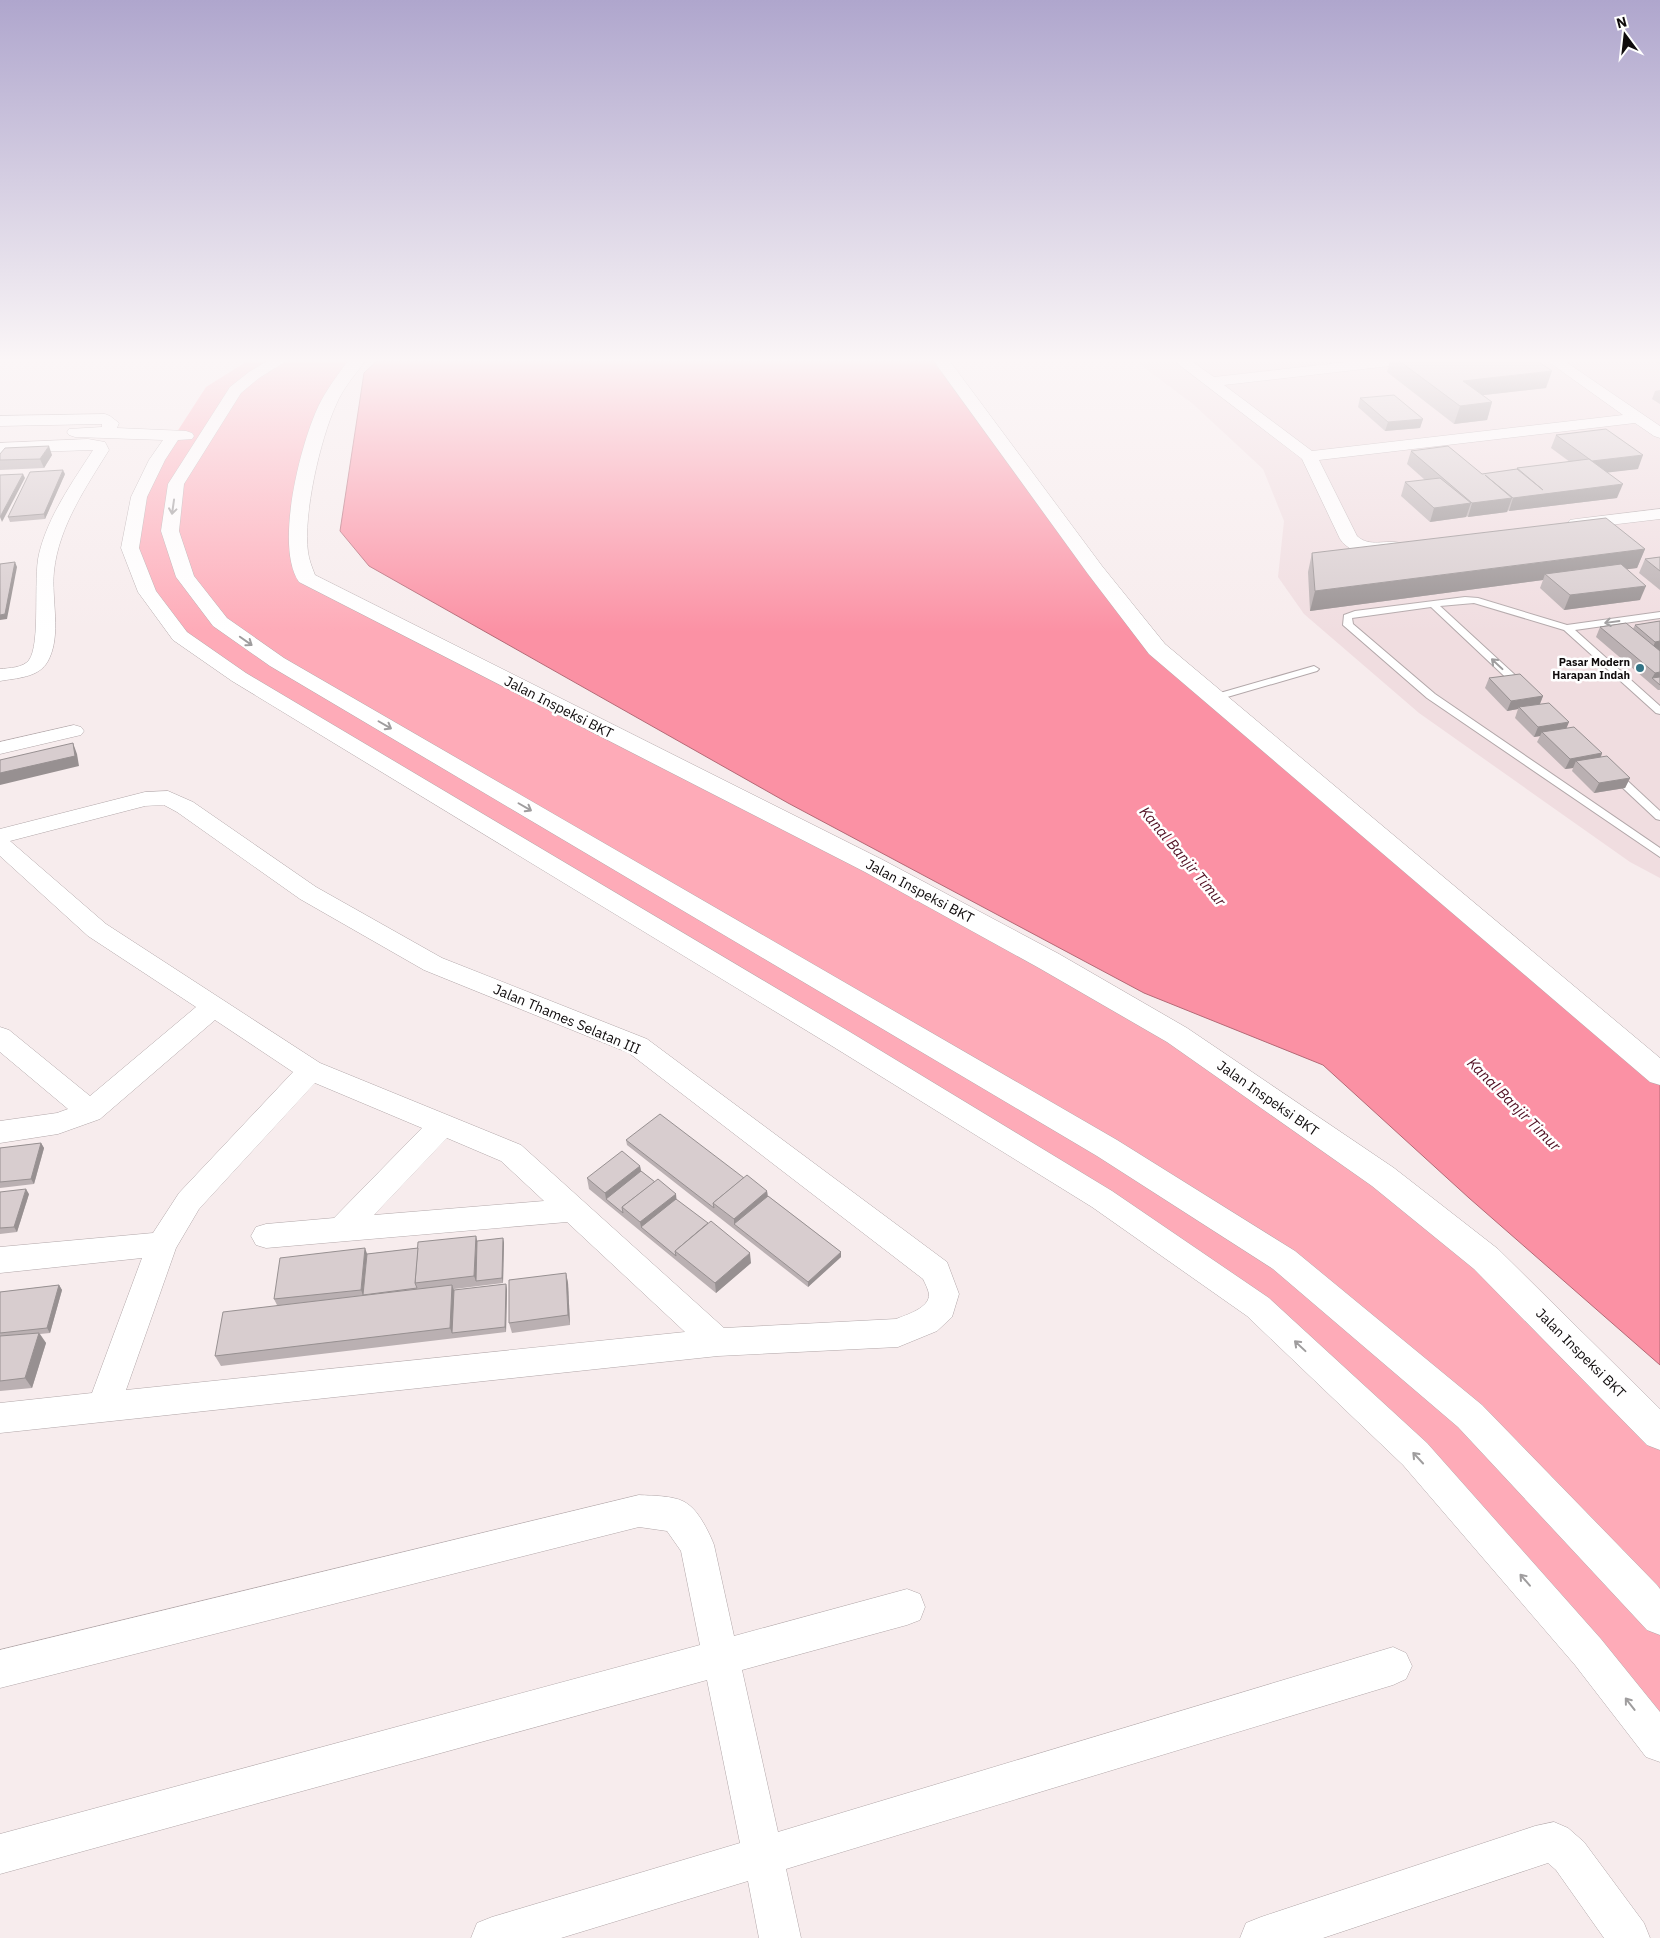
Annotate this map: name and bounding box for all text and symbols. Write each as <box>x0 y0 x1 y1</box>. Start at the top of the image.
north arrow <box>1600 10 1650 60</box>
text: N <box>1614 12 1629 32</box>
one-way arrow <box>168 498 178 514</box>
one-way arrow <box>1604 617 1620 627</box>
one-way arrow <box>239 636 253 646</box>
place label: Pasar Modern Harapan Indah <box>1552 655 1630 682</box>
one-way arrow <box>1491 658 1503 670</box>
marker: Pasar Modern Harapan Indah <box>1634 662 1646 674</box>
street label: Jalan Inspeksi BKT <box>501 672 617 742</box>
one-way arrow <box>377 721 391 731</box>
water label: Kanal Banjir Timur <box>1136 802 1231 910</box>
one-way arrow <box>518 803 532 813</box>
street label: Jalan Inspeksi BKT <box>863 855 977 927</box>
street label: Jalan Thames Selatan III <box>491 980 643 1058</box>
water label: Kanal Banjir Timur <box>1463 1053 1565 1155</box>
street label: Jalan Inspeksi BKT <box>1214 1056 1322 1140</box>
street label: Jalan Inspeksi BKT <box>1532 1304 1630 1402</box>
one-way arrow <box>1294 1340 1306 1352</box>
one-way arrow <box>1412 1451 1424 1464</box>
one-way arrow <box>1520 1574 1531 1587</box>
one-way arrow <box>1624 1698 1635 1711</box>

